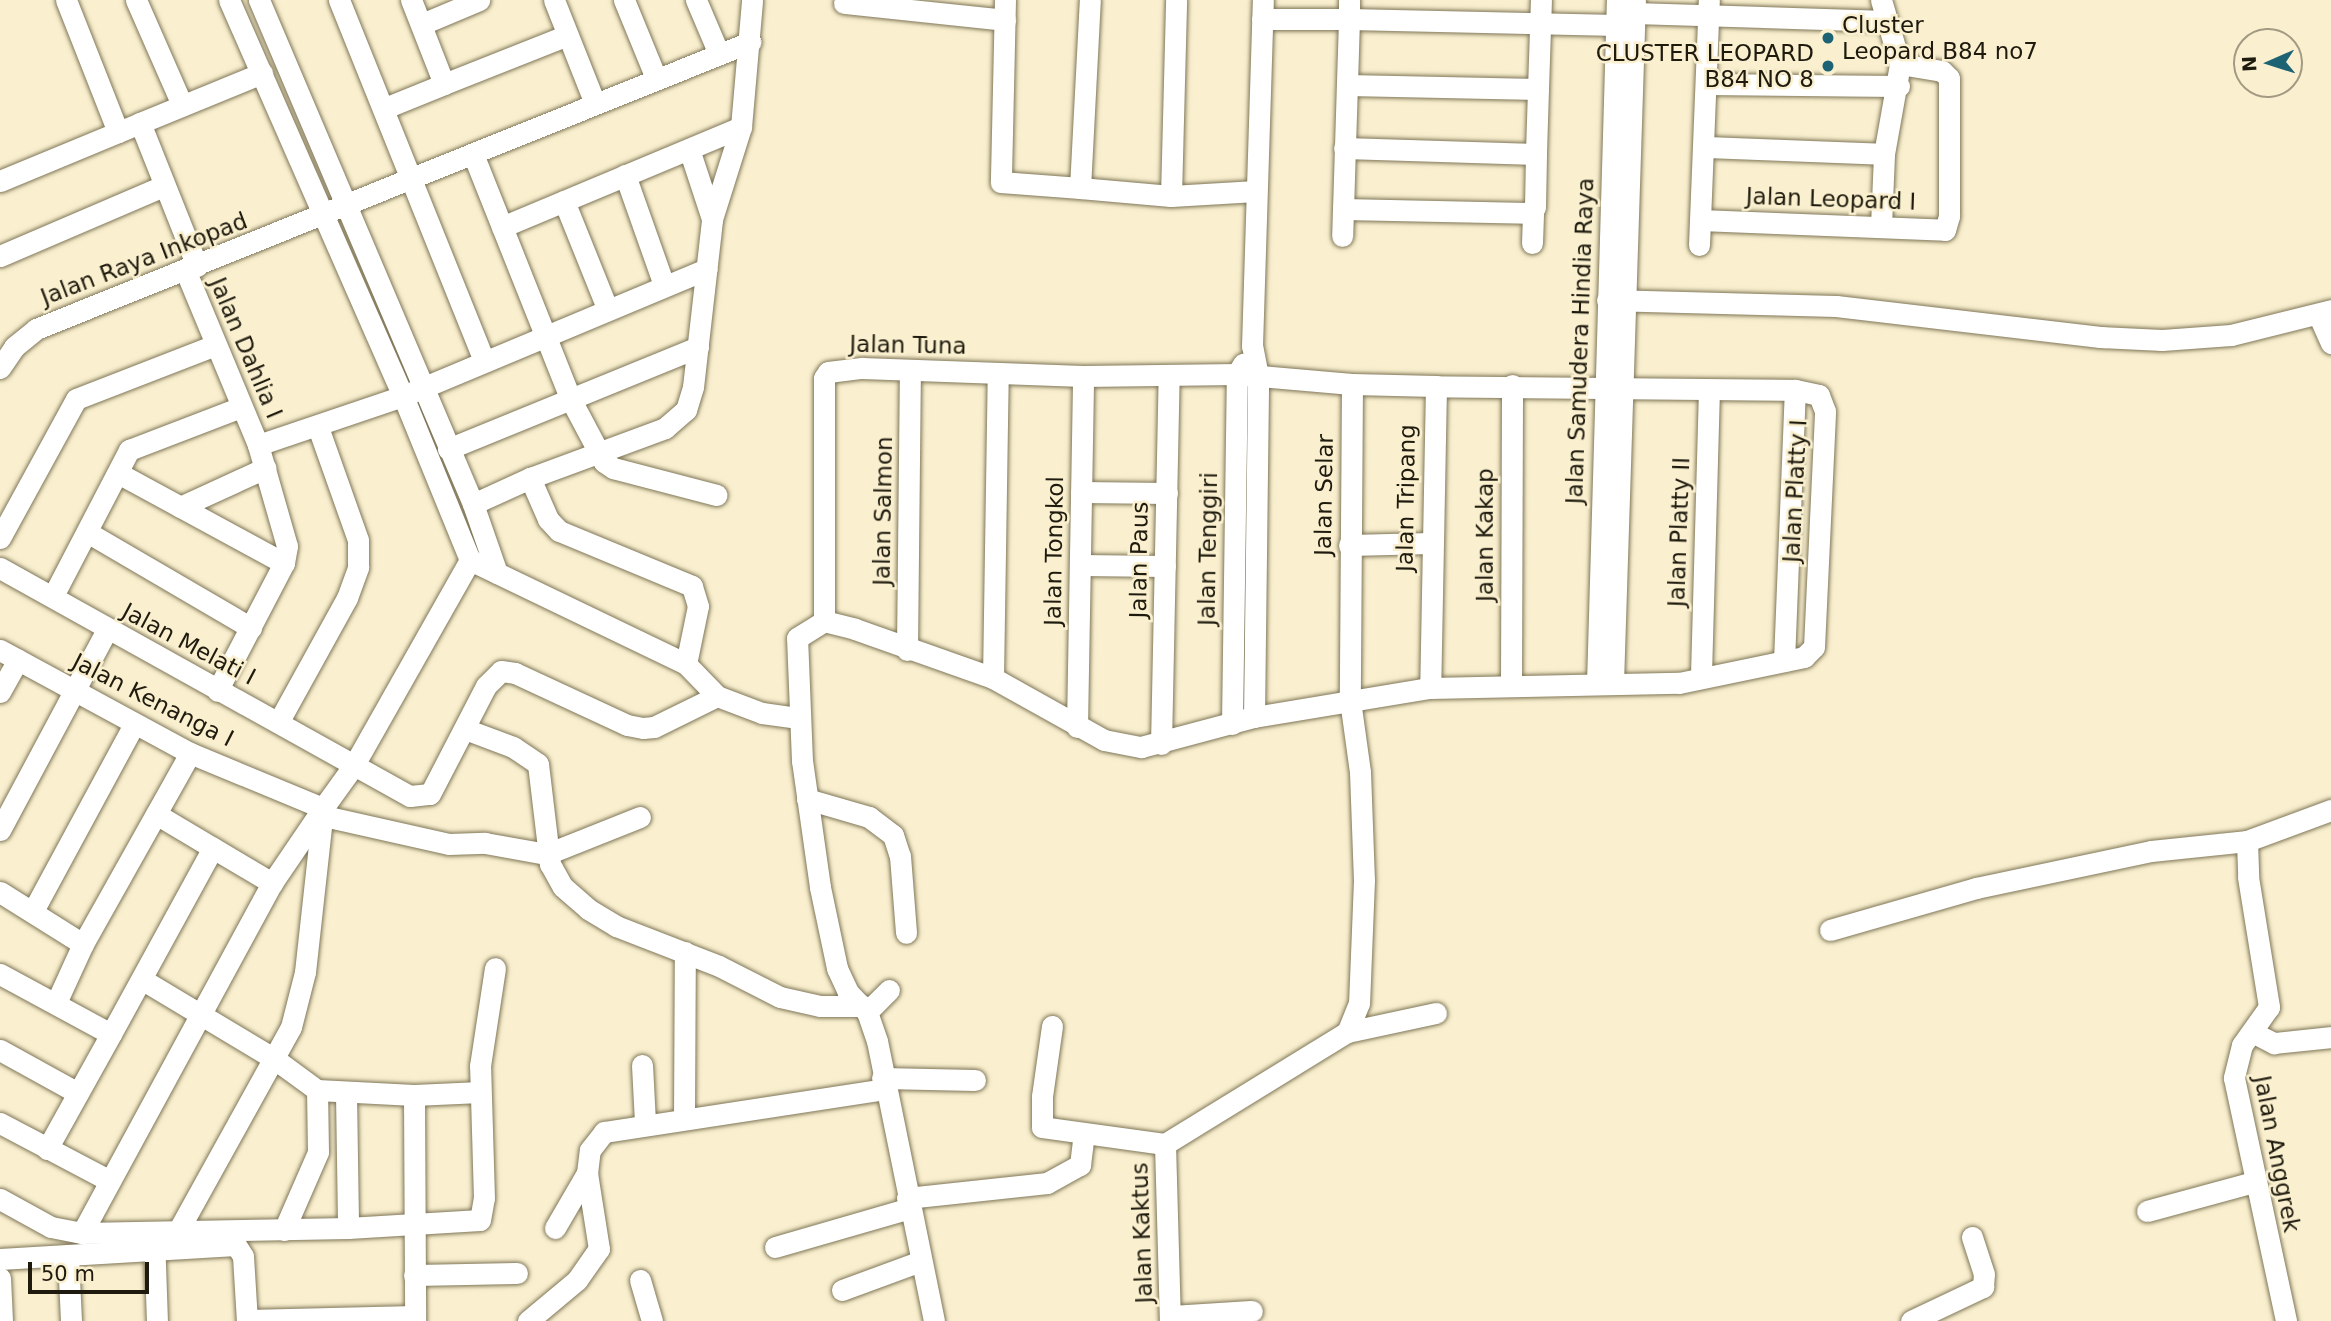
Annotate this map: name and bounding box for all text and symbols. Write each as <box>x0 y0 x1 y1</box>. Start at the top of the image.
place label: Cluster Leopard B84 no7 <box>1842 11 2038 65</box>
north arrow <box>2233 28 2303 98</box>
marker: Cluster Leopard B84 no7 <box>1820 30 1836 46</box>
place label: CLUSTER LEOPARD B84 NO 8 <box>1596 39 1814 93</box>
text: N <box>2238 55 2260 73</box>
marker: CLUSTER LEOPARD B84 NO 8 <box>1820 58 1836 74</box>
street label: Jalan Samudera Hindia Raya <box>1561 177 1599 505</box>
street label: Jalan Leopard I <box>1745 182 1917 216</box>
street label: Jalan Raya Inkopad <box>37 207 251 311</box>
street label: Jalan Dahlia I <box>204 273 288 423</box>
street label: Jalan Tuna <box>849 330 967 360</box>
street label: Jalan Platty I <box>1777 419 1813 563</box>
street label: Jalan Tripang <box>1391 424 1421 572</box>
street label: Jalan Selar <box>1309 434 1339 556</box>
street label: Jalan Salmon <box>868 436 898 586</box>
street label: Jalan Platty II <box>1663 456 1695 608</box>
street label: Jalan Kakap <box>1471 468 1499 602</box>
street label: Jalan Tenggiri <box>1193 472 1223 626</box>
street label: Jalan Tongkol <box>1039 476 1069 626</box>
street label: Jalan Paus <box>1124 501 1154 619</box>
street label: Jalan Melati I <box>118 597 260 691</box>
street label: Jalan Kenanga I <box>68 647 238 753</box>
street label: Jalan Anggrek <box>2248 1073 2306 1235</box>
street label: Jalan Kaktus <box>1126 1162 1158 1304</box>
scale bar <box>32 1248 152 1292</box>
text: 50 m <box>41 1262 95 1286</box>

